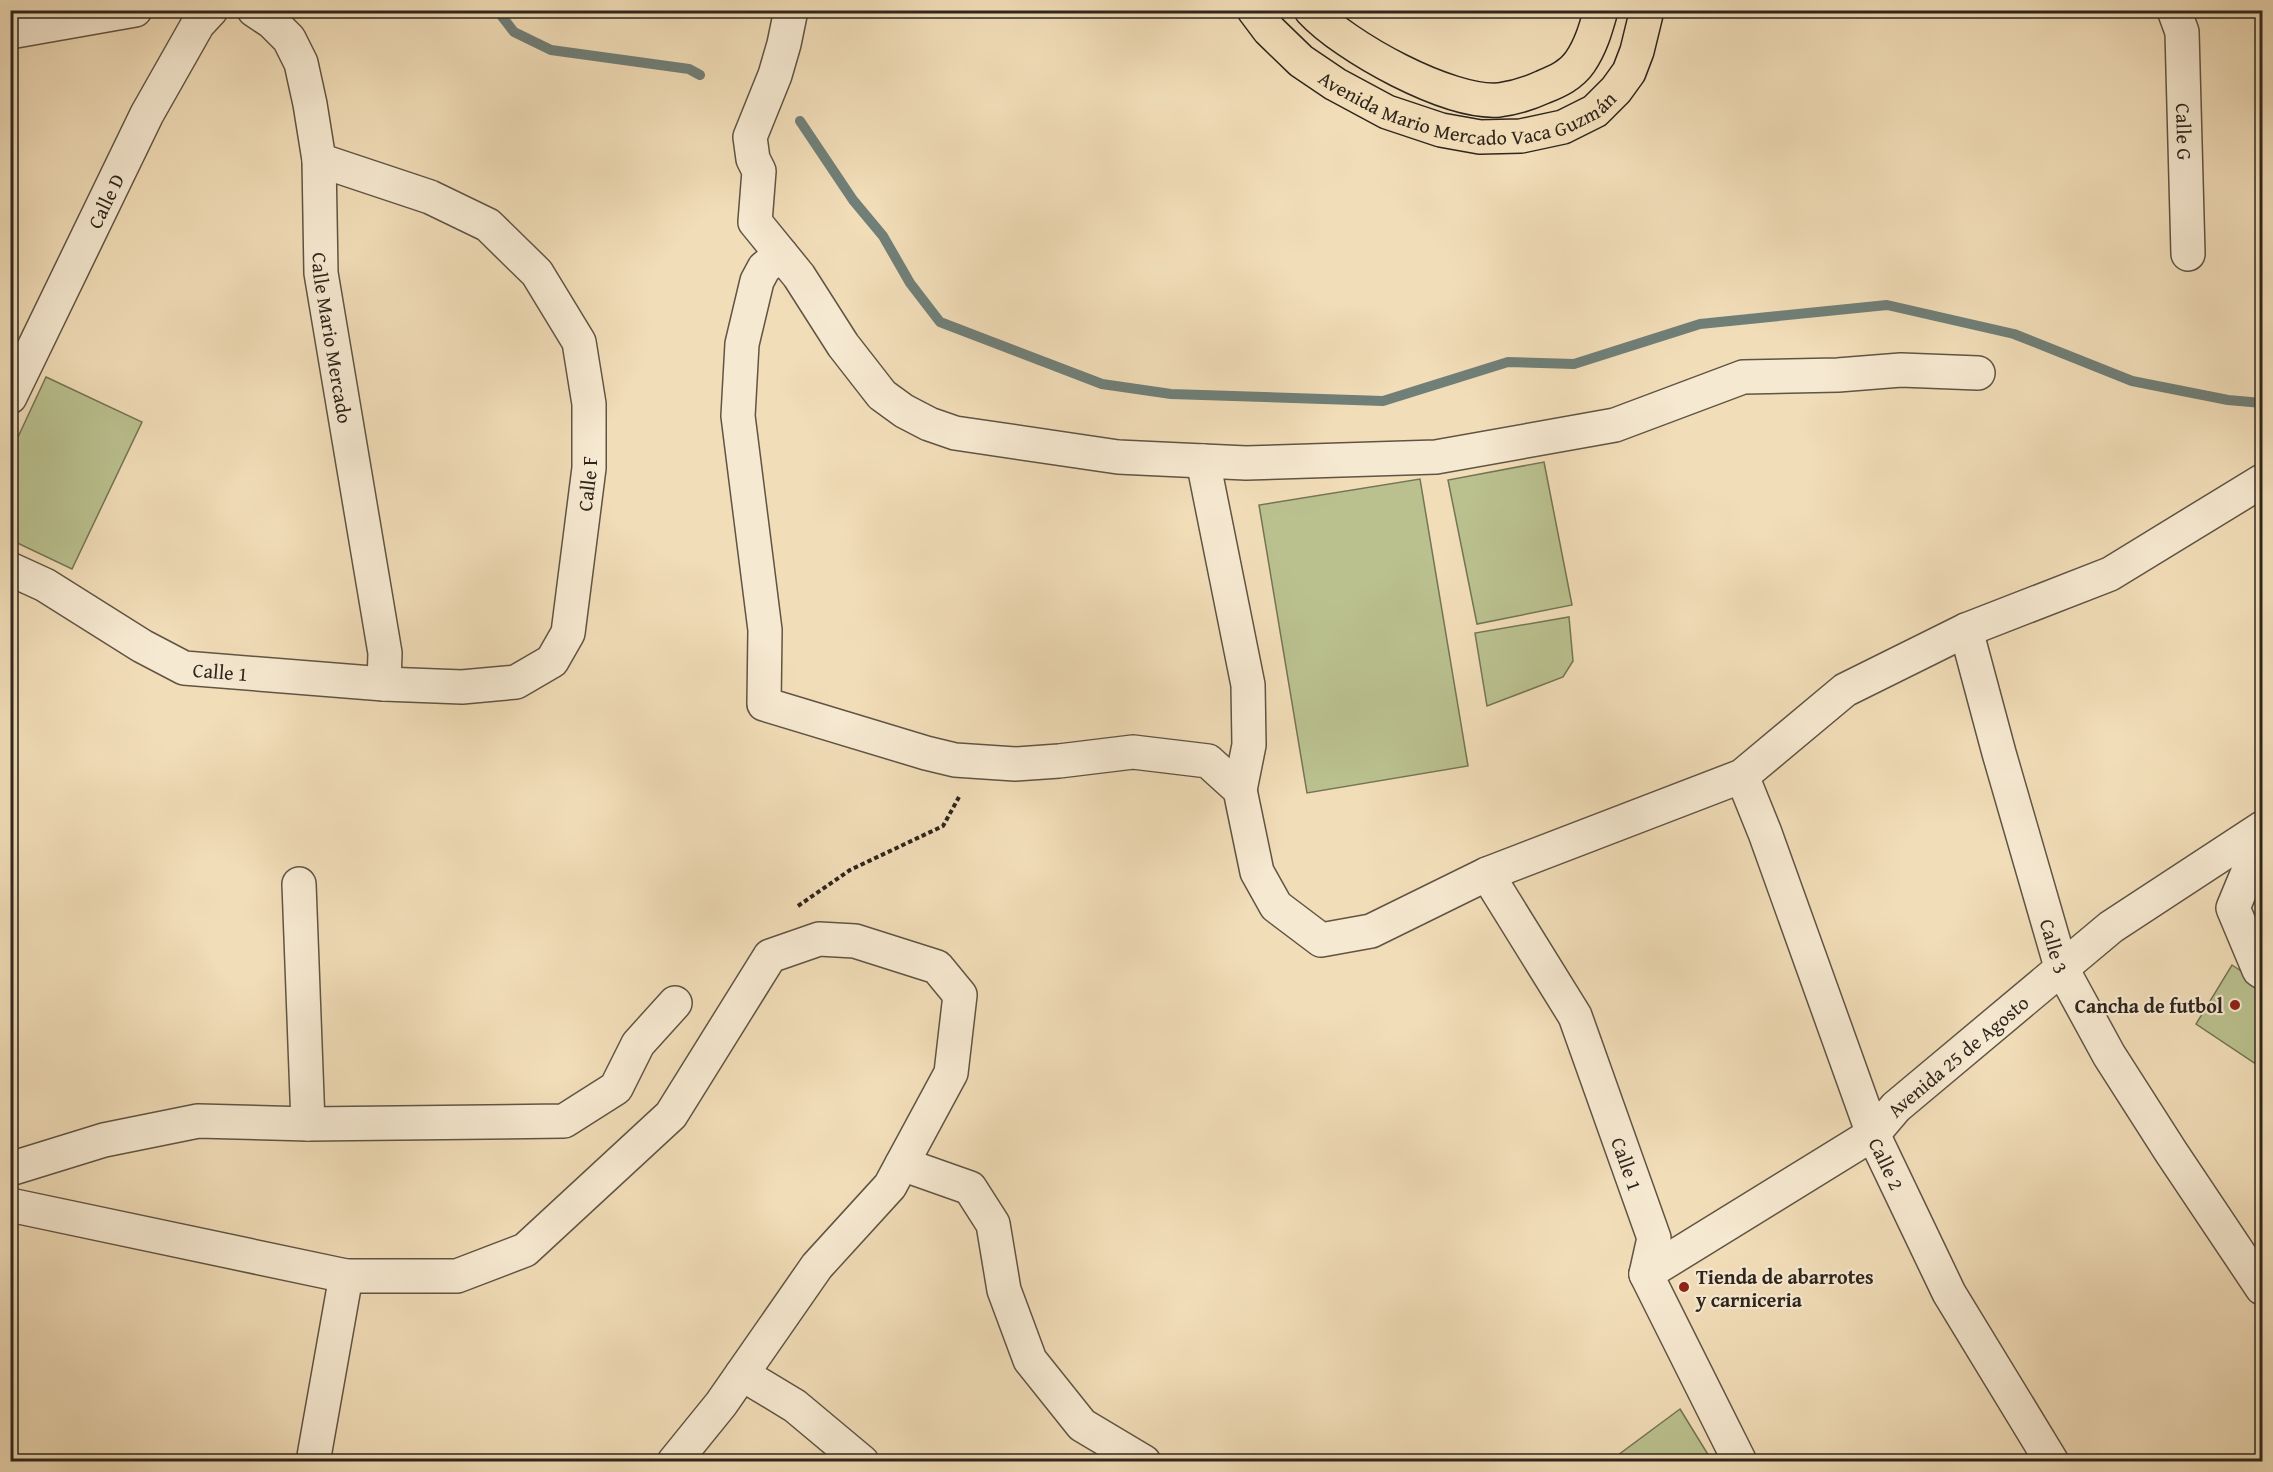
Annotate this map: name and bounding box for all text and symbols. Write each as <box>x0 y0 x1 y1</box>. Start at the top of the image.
street label: Avenida Mario Mercado Vaca Guzmán <box>1307 58 1623 98</box>
text: Avenida Mario Mercado Vaca Guzmán <box>1313 63 1622 152</box>
street label: Calle G <box>2169 103 2200 161</box>
street label: Calle D <box>79 169 131 233</box>
street label: Calle Mario Mercado <box>306 252 361 425</box>
street label: Calle F <box>569 456 604 513</box>
street label: Calle 1 <box>192 654 249 688</box>
street label: Calle 3 <box>2033 915 2076 979</box>
street label: Avenida 25 de Agosto <box>1879 988 2034 1123</box>
place label: Cancha de futbol <box>2075 991 2223 1020</box>
marker: Cancha de futbol <box>2228 998 2242 1012</box>
street label: Calle 2 <box>1862 1132 1912 1195</box>
street label: Calle 1 <box>1605 1133 1651 1195</box>
place label: Tienda de abarrotes y carniceria <box>1695 1262 1874 1314</box>
marker: Tienda de abarrotes y carniceria <box>1677 1280 1691 1294</box>

